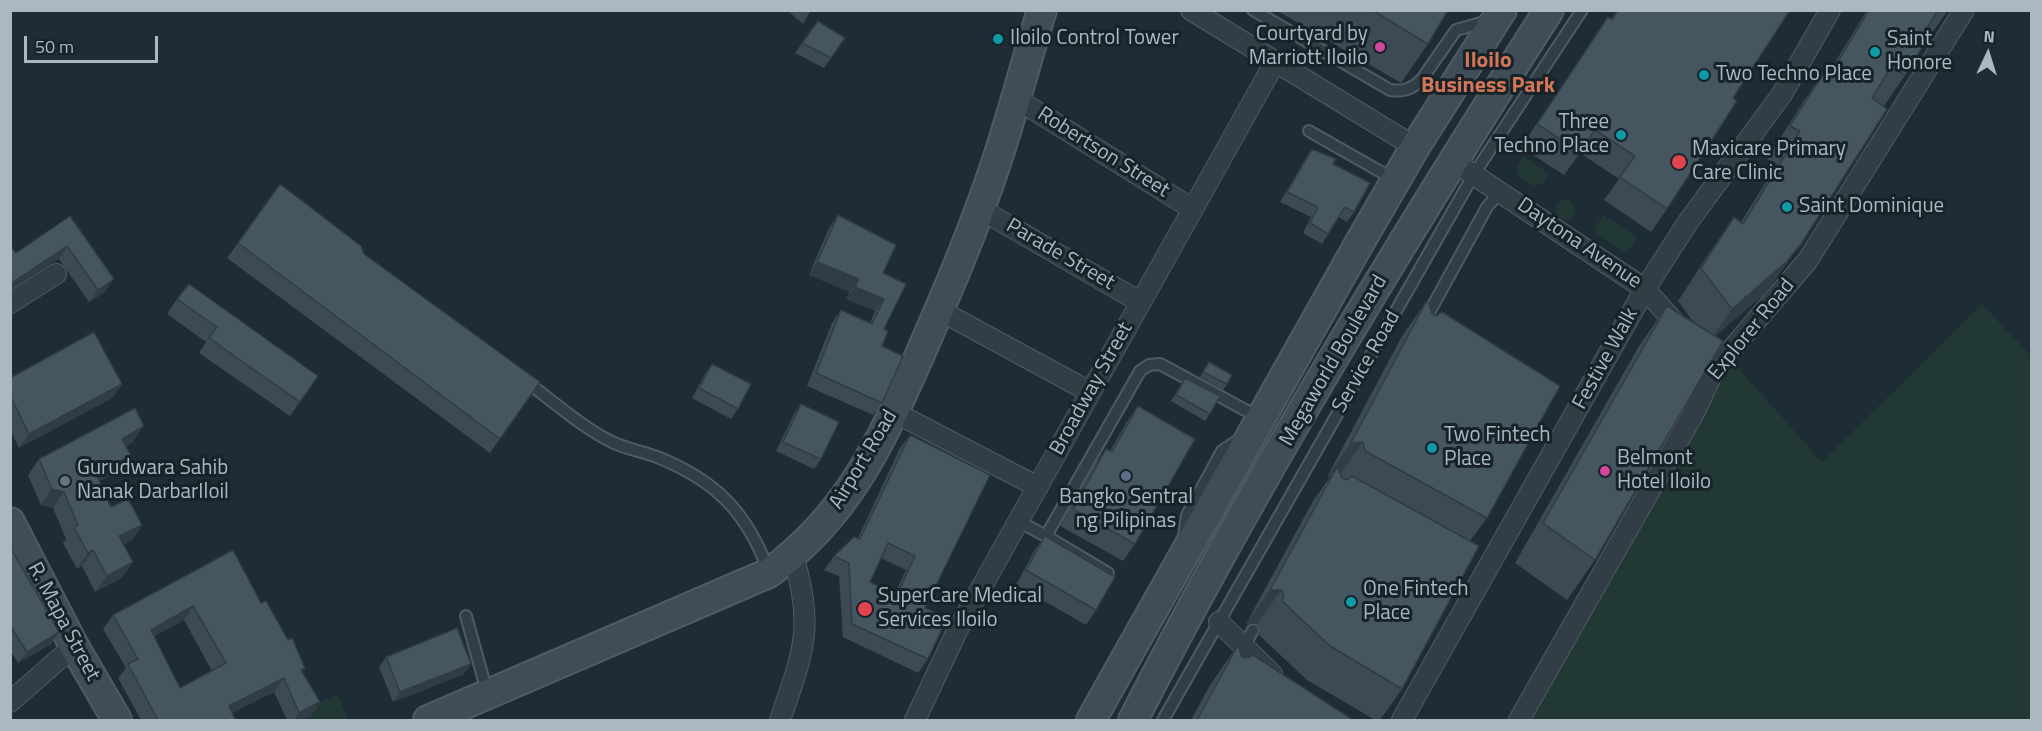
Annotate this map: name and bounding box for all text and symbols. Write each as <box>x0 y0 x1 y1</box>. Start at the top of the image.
place label: Courtyard by Marriott Iloilo <box>1249 22 1368 72</box>
scale bar <box>27 24 160 62</box>
north arrow <box>1958 24 2018 84</box>
text: N <box>1983 24 1996 48</box>
place label: Iloilo Control Tower <box>1010 26 1179 52</box>
place label: Saint Honore <box>1887 27 1952 77</box>
marker: Iloilo Control Tower <box>991 32 1005 46</box>
text: 50 m <box>35 33 74 60</box>
marker: Courtyard by Marriott Iloilo <box>1373 40 1387 54</box>
marker: Saint Honore <box>1868 45 1882 59</box>
district label: Iloilo Business Park <box>1421 49 1555 100</box>
place label: Two Techno Place <box>1716 62 1872 88</box>
marker: Two Techno Place <box>1697 68 1711 82</box>
street label: Robertson Street <box>1032 102 1174 204</box>
place label: Three Techno Place <box>1494 110 1609 160</box>
marker: Three Techno Place <box>1614 128 1628 142</box>
place label: Maxicare Primary Care Clinic <box>1692 137 1846 187</box>
marker: Maxicare Primary Care Clinic <box>1670 153 1688 171</box>
street label: Daytona Avenue <box>1512 193 1646 295</box>
place label: Saint Dominique <box>1799 194 1944 220</box>
marker: Saint Dominique <box>1780 200 1794 214</box>
street label: Parade Street <box>1001 214 1119 296</box>
street label: Megaworld Boulevard <box>1275 271 1393 451</box>
street label: Explorer Road <box>1703 274 1801 386</box>
street label: Festive Walk <box>1568 304 1644 414</box>
street label: Service Road <box>1328 306 1406 418</box>
street label: Broadway Street <box>1045 318 1139 460</box>
street label: Airport Road <box>825 406 903 514</box>
place label: Two Fintech Place <box>1444 423 1550 473</box>
marker: Two Fintech Place <box>1425 441 1439 455</box>
place label: Belmont Hotel Iloilo <box>1617 446 1711 496</box>
place label: Gurudwara Sahib Nanak DarbarIloil <box>77 456 229 506</box>
marker: Belmont Hotel Iloilo <box>1598 464 1612 478</box>
marker: Bangko Sentral ng Pilipinas <box>1119 469 1133 483</box>
marker: Gurudwara Sahib Nanak DarbarIloil <box>58 474 72 488</box>
place label: Bangko Sentral ng Pilipinas <box>1059 485 1193 535</box>
street label: R. Mapa Street <box>21 558 105 686</box>
place label: One Fintech Place <box>1363 577 1469 627</box>
place label: SuperCare Medical Services Iloilo <box>878 584 1042 634</box>
marker: One Fintech Place <box>1344 595 1358 609</box>
marker: SuperCare Medical Services Iloilo <box>856 600 874 618</box>

